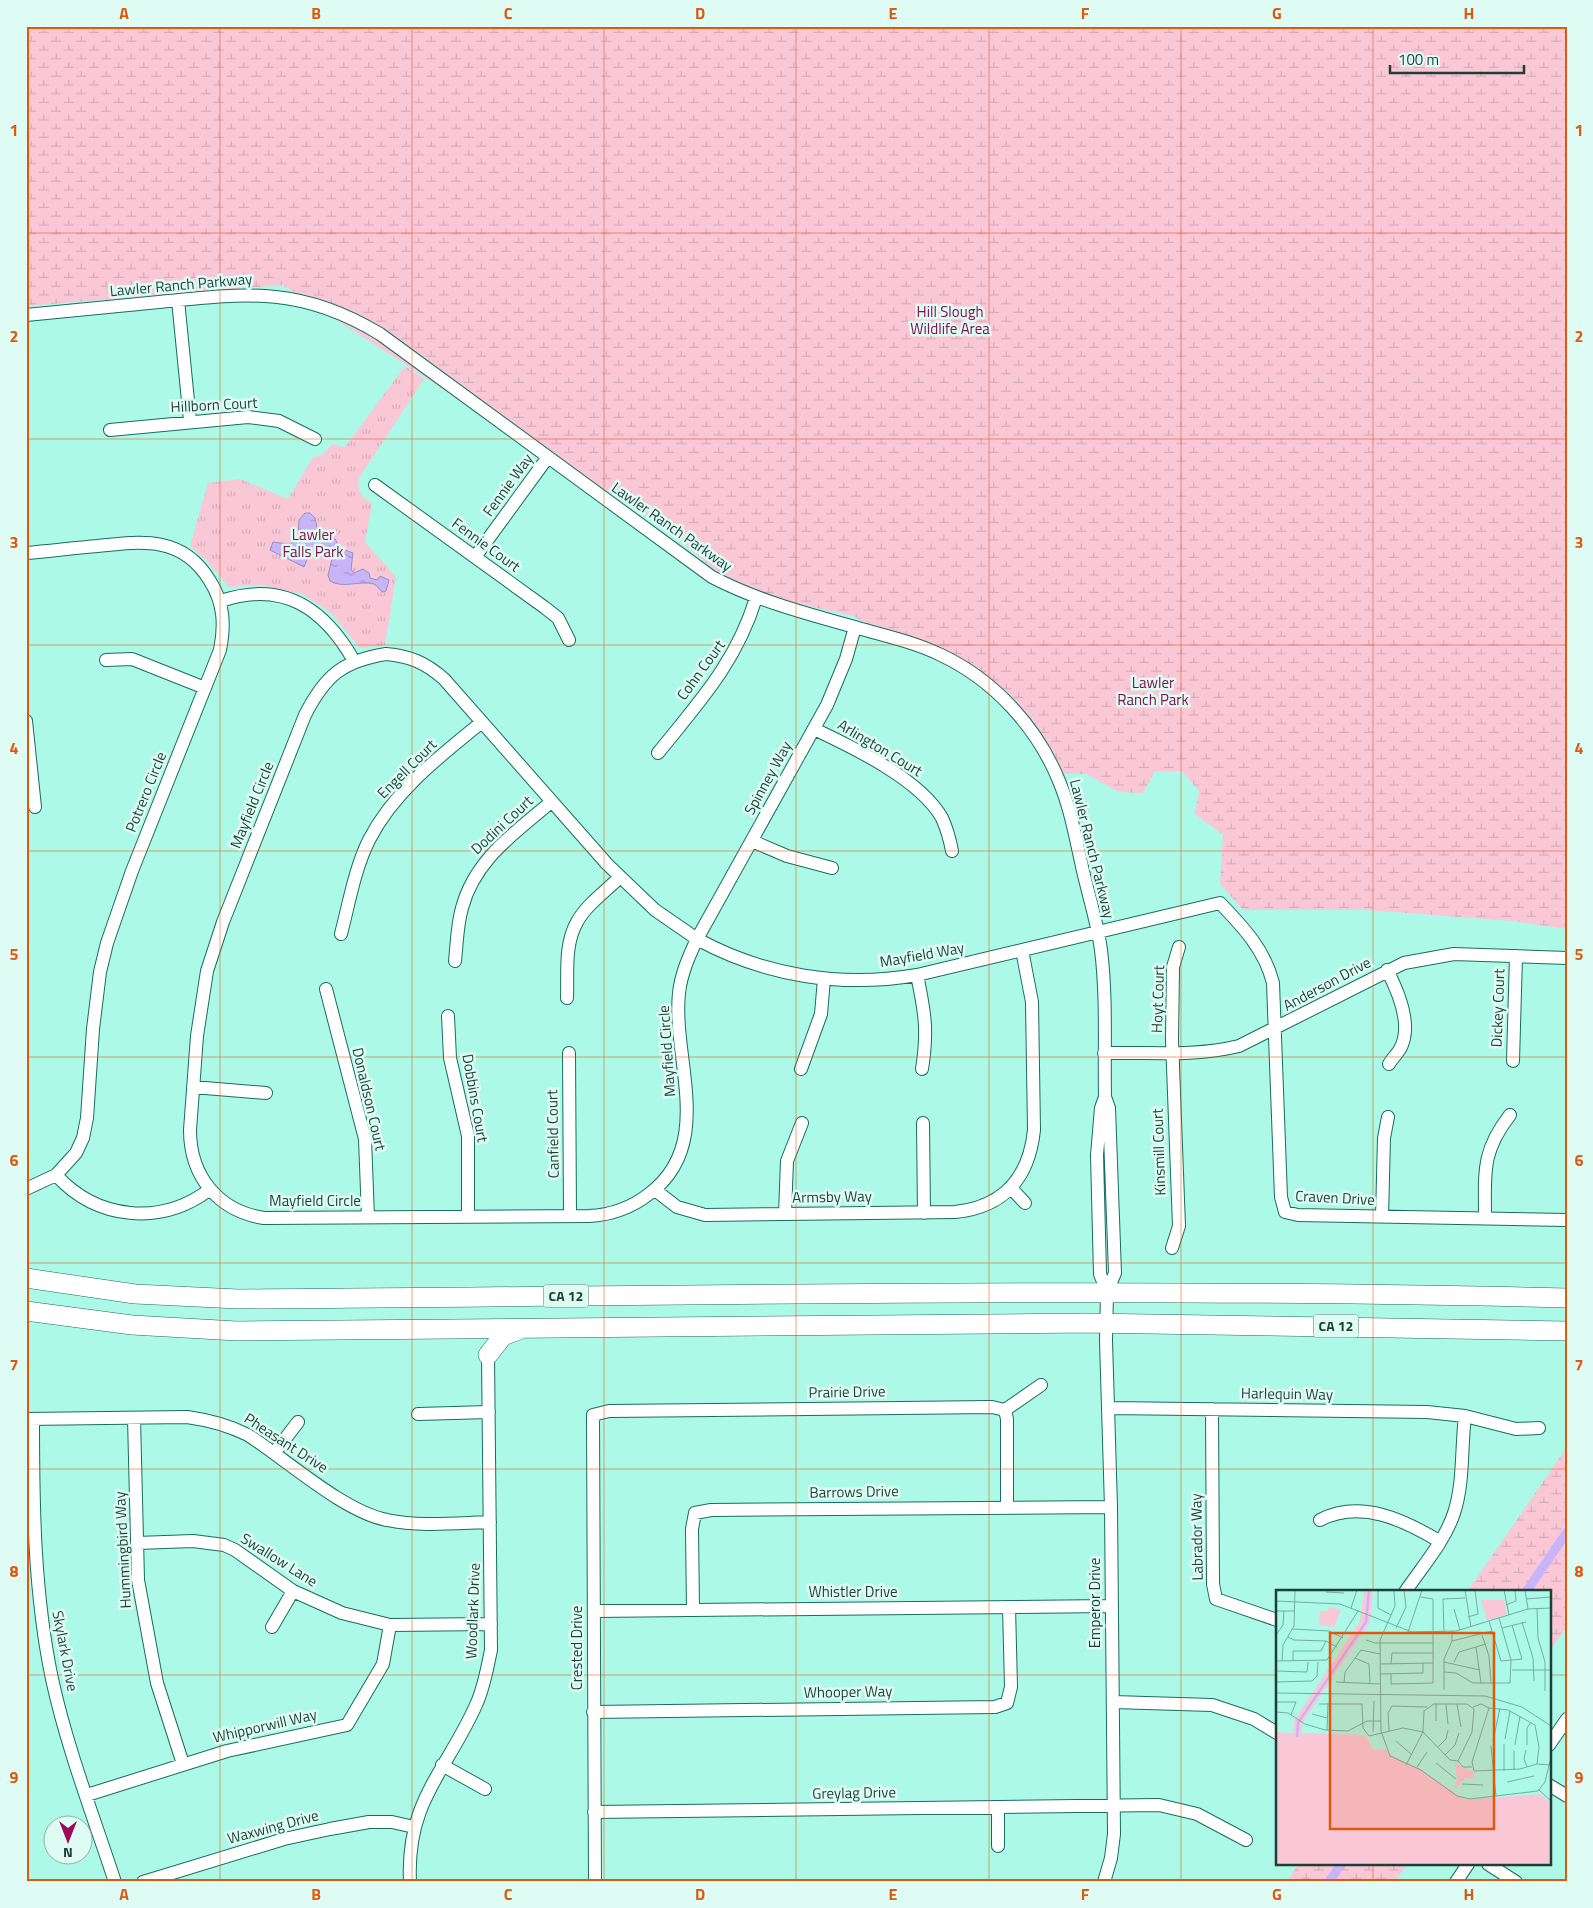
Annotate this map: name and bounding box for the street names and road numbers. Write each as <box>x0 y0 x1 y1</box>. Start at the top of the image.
street label: Lawler Ranch Parkway <box>109 267 253 302</box>
street label: Hillborn Court <box>170 391 259 418</box>
street label: Fennie Way <box>477 448 538 521</box>
street label: Lawler Ranch Parkway <box>607 476 738 577</box>
street label: Fennie Court <box>447 512 526 578</box>
street label: Cohn Court <box>671 634 731 705</box>
street label: Arlington Court <box>833 713 928 782</box>
street label: Engell Court <box>372 733 442 804</box>
street label: Spinney Way <box>738 737 797 819</box>
street label: Potrero Circle <box>119 748 172 835</box>
street label: Mayfield Circle <box>224 758 279 852</box>
street label: Lawler Ranch Parkway <box>1064 777 1121 921</box>
street label: Dodini Court <box>465 789 538 860</box>
street label: Mayfield Way <box>878 936 966 973</box>
street label: Anderson Drive <box>1279 951 1375 1016</box>
street label: Hoyt Court <box>1145 964 1170 1033</box>
street label: Dickey Court <box>1485 967 1510 1048</box>
street label: Mayfield Circle <box>652 1004 681 1098</box>
street label: Donaldson Court <box>346 1045 393 1153</box>
street label: Dobbins Court <box>456 1052 495 1145</box>
street label: Canfield Court <box>540 1089 565 1179</box>
street label: Kinsmill Court <box>1145 1107 1172 1196</box>
street label: Armsby Way <box>792 1184 872 1209</box>
street label: Craven Drive <box>1295 1184 1375 1211</box>
street label: Mayfield Circle <box>269 1189 361 1212</box>
road number: CA 12 <box>544 1284 588 1308</box>
road number: CA 12 <box>1314 1314 1358 1338</box>
street label: Prairie Drive <box>808 1379 886 1404</box>
street label: Harlequin Way <box>1241 1381 1333 1406</box>
street label: Pheasant Drive <box>240 1407 333 1478</box>
street label: Barrows Drive <box>809 1479 899 1504</box>
street label: Hummingbird Way <box>108 1491 137 1609</box>
street label: Labrador Way <box>1184 1493 1209 1581</box>
street label: Swallow Lane <box>236 1527 322 1592</box>
street label: Emperor Drive <box>1083 1558 1106 1648</box>
street label: Woodlark Drive <box>459 1562 486 1659</box>
street label: Whistler Drive <box>808 1580 898 1603</box>
street label: Crested Drive <box>565 1606 588 1690</box>
street label: Skylark Drive <box>46 1608 85 1693</box>
street label: Whooper Way <box>803 1679 893 1704</box>
street label: Whipporwill Way <box>211 1702 319 1749</box>
street label: Greylag Drive <box>812 1780 896 1805</box>
street label: Waxwing Drive <box>225 1803 321 1850</box>

